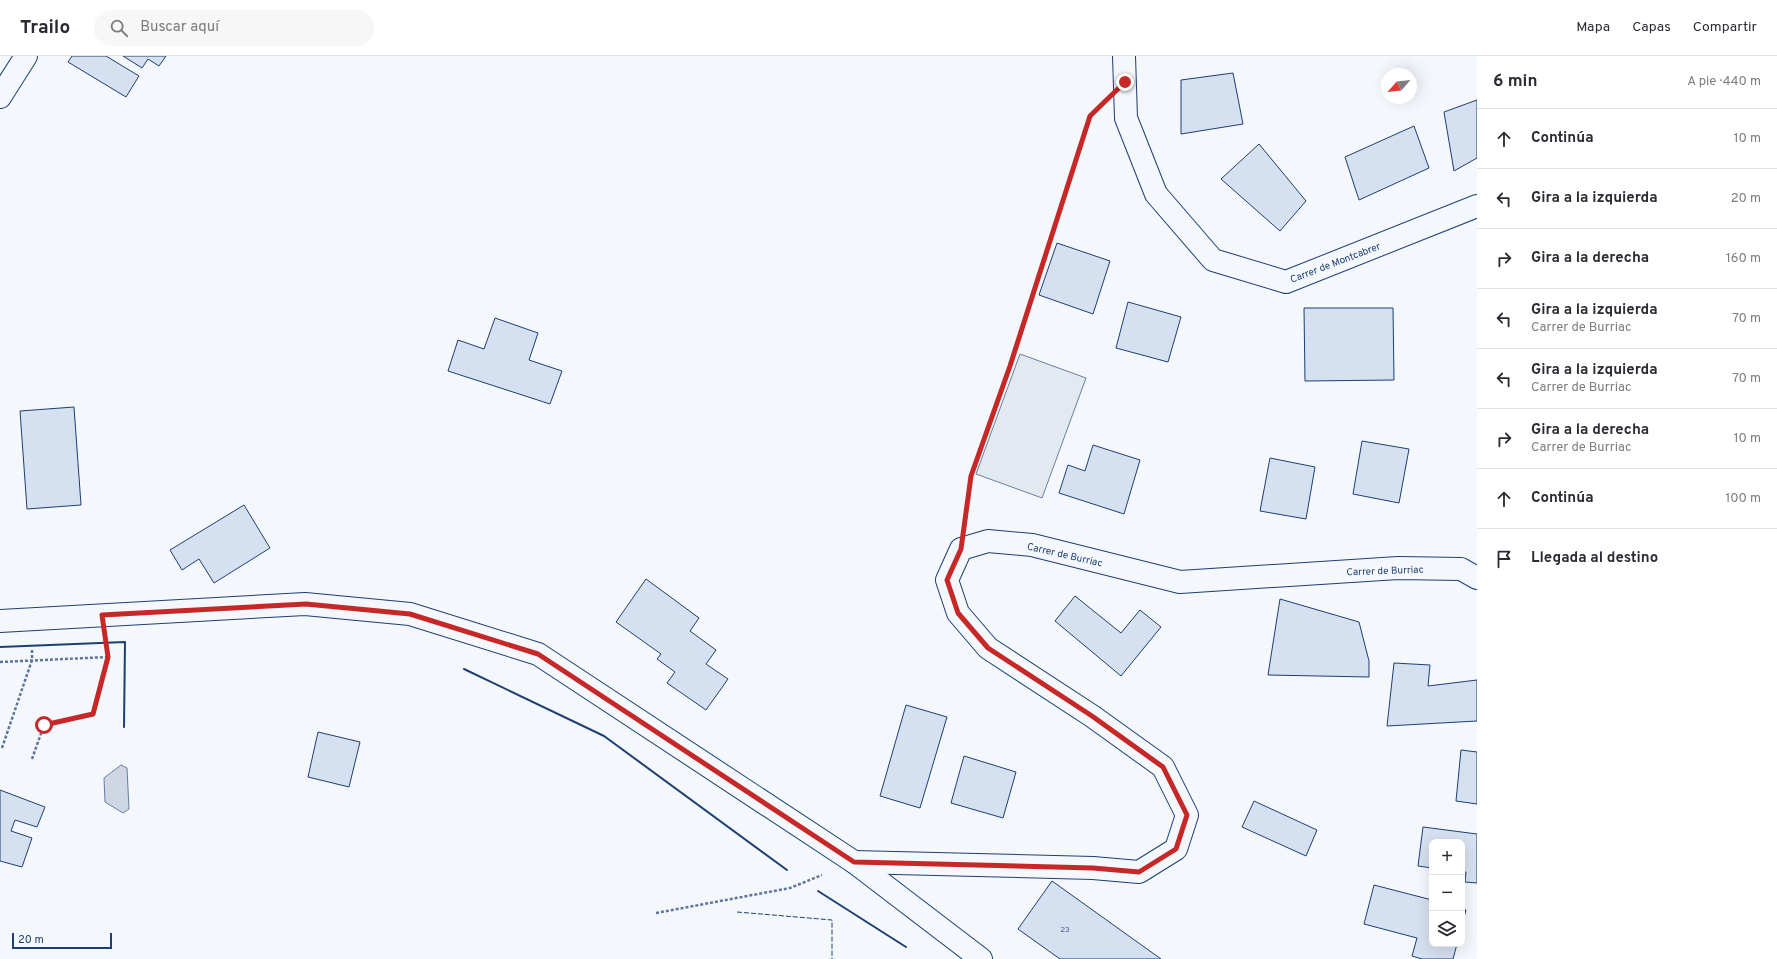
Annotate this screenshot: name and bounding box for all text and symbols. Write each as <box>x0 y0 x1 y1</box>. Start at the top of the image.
search box <box>94 10 374 46</box>
text: Trailo <box>20 16 70 40</box>
icon: search <box>108 17 130 39</box>
text: Buscar aquí <box>140 18 219 37</box>
text: Mapa <box>1576 19 1610 36</box>
text: Capas <box>1632 19 1671 36</box>
text: Compartir <box>1693 19 1757 36</box>
north arrow <box>1381 68 1417 104</box>
text: 6 min <box>1493 71 1537 93</box>
route end <box>1116 73 1134 91</box>
text: A pie · 440 m <box>1687 74 1761 90</box>
icon: ahead <box>1493 128 1515 150</box>
text: Continúa <box>1531 129 1593 148</box>
text: 10 m <box>1734 131 1761 147</box>
icon: left <box>1493 188 1515 210</box>
text: Gira a la izquierda <box>1531 189 1658 208</box>
text: 20 m <box>1731 191 1761 207</box>
street label: Carrer de Montcabrer <box>1288 240 1383 287</box>
icon: right <box>1493 248 1515 270</box>
text: Gira a la derecha <box>1531 249 1649 268</box>
text: 160 m <box>1726 251 1761 267</box>
text: Gira a la izquierda <box>1531 301 1658 320</box>
icon: left <box>1493 308 1515 330</box>
text: 70 m <box>1732 311 1761 327</box>
text: Carrer de Burriac <box>1531 320 1632 336</box>
text: Gira a la izquierda <box>1531 361 1658 380</box>
icon: left <box>1493 368 1515 390</box>
text: 70 m <box>1732 371 1761 387</box>
text: Carrer de Burriac <box>1531 380 1632 396</box>
text: Gira a la derecha <box>1531 421 1649 440</box>
icon: right <box>1493 428 1515 450</box>
text: 10 m <box>1734 431 1761 447</box>
text: Carrer de Burriac <box>1531 440 1632 456</box>
icon: ahead <box>1493 488 1515 510</box>
text: Continúa <box>1531 489 1593 508</box>
text: 100 m <box>1725 491 1761 507</box>
street label: Carrer de Burriac <box>1026 540 1104 570</box>
icon: arrive <box>1493 548 1515 570</box>
text: Llegada al destino <box>1531 549 1658 568</box>
street label: Carrer de Burriac <box>1346 564 1424 579</box>
route start <box>35 716 53 734</box>
map controls <box>1429 839 1465 947</box>
button: + <box>1429 839 1465 875</box>
button: − <box>1429 875 1465 911</box>
button: layers <box>1429 911 1465 947</box>
house number: 23 <box>1060 925 1070 935</box>
scale bar <box>12 931 112 950</box>
text: 20 m <box>18 933 44 947</box>

